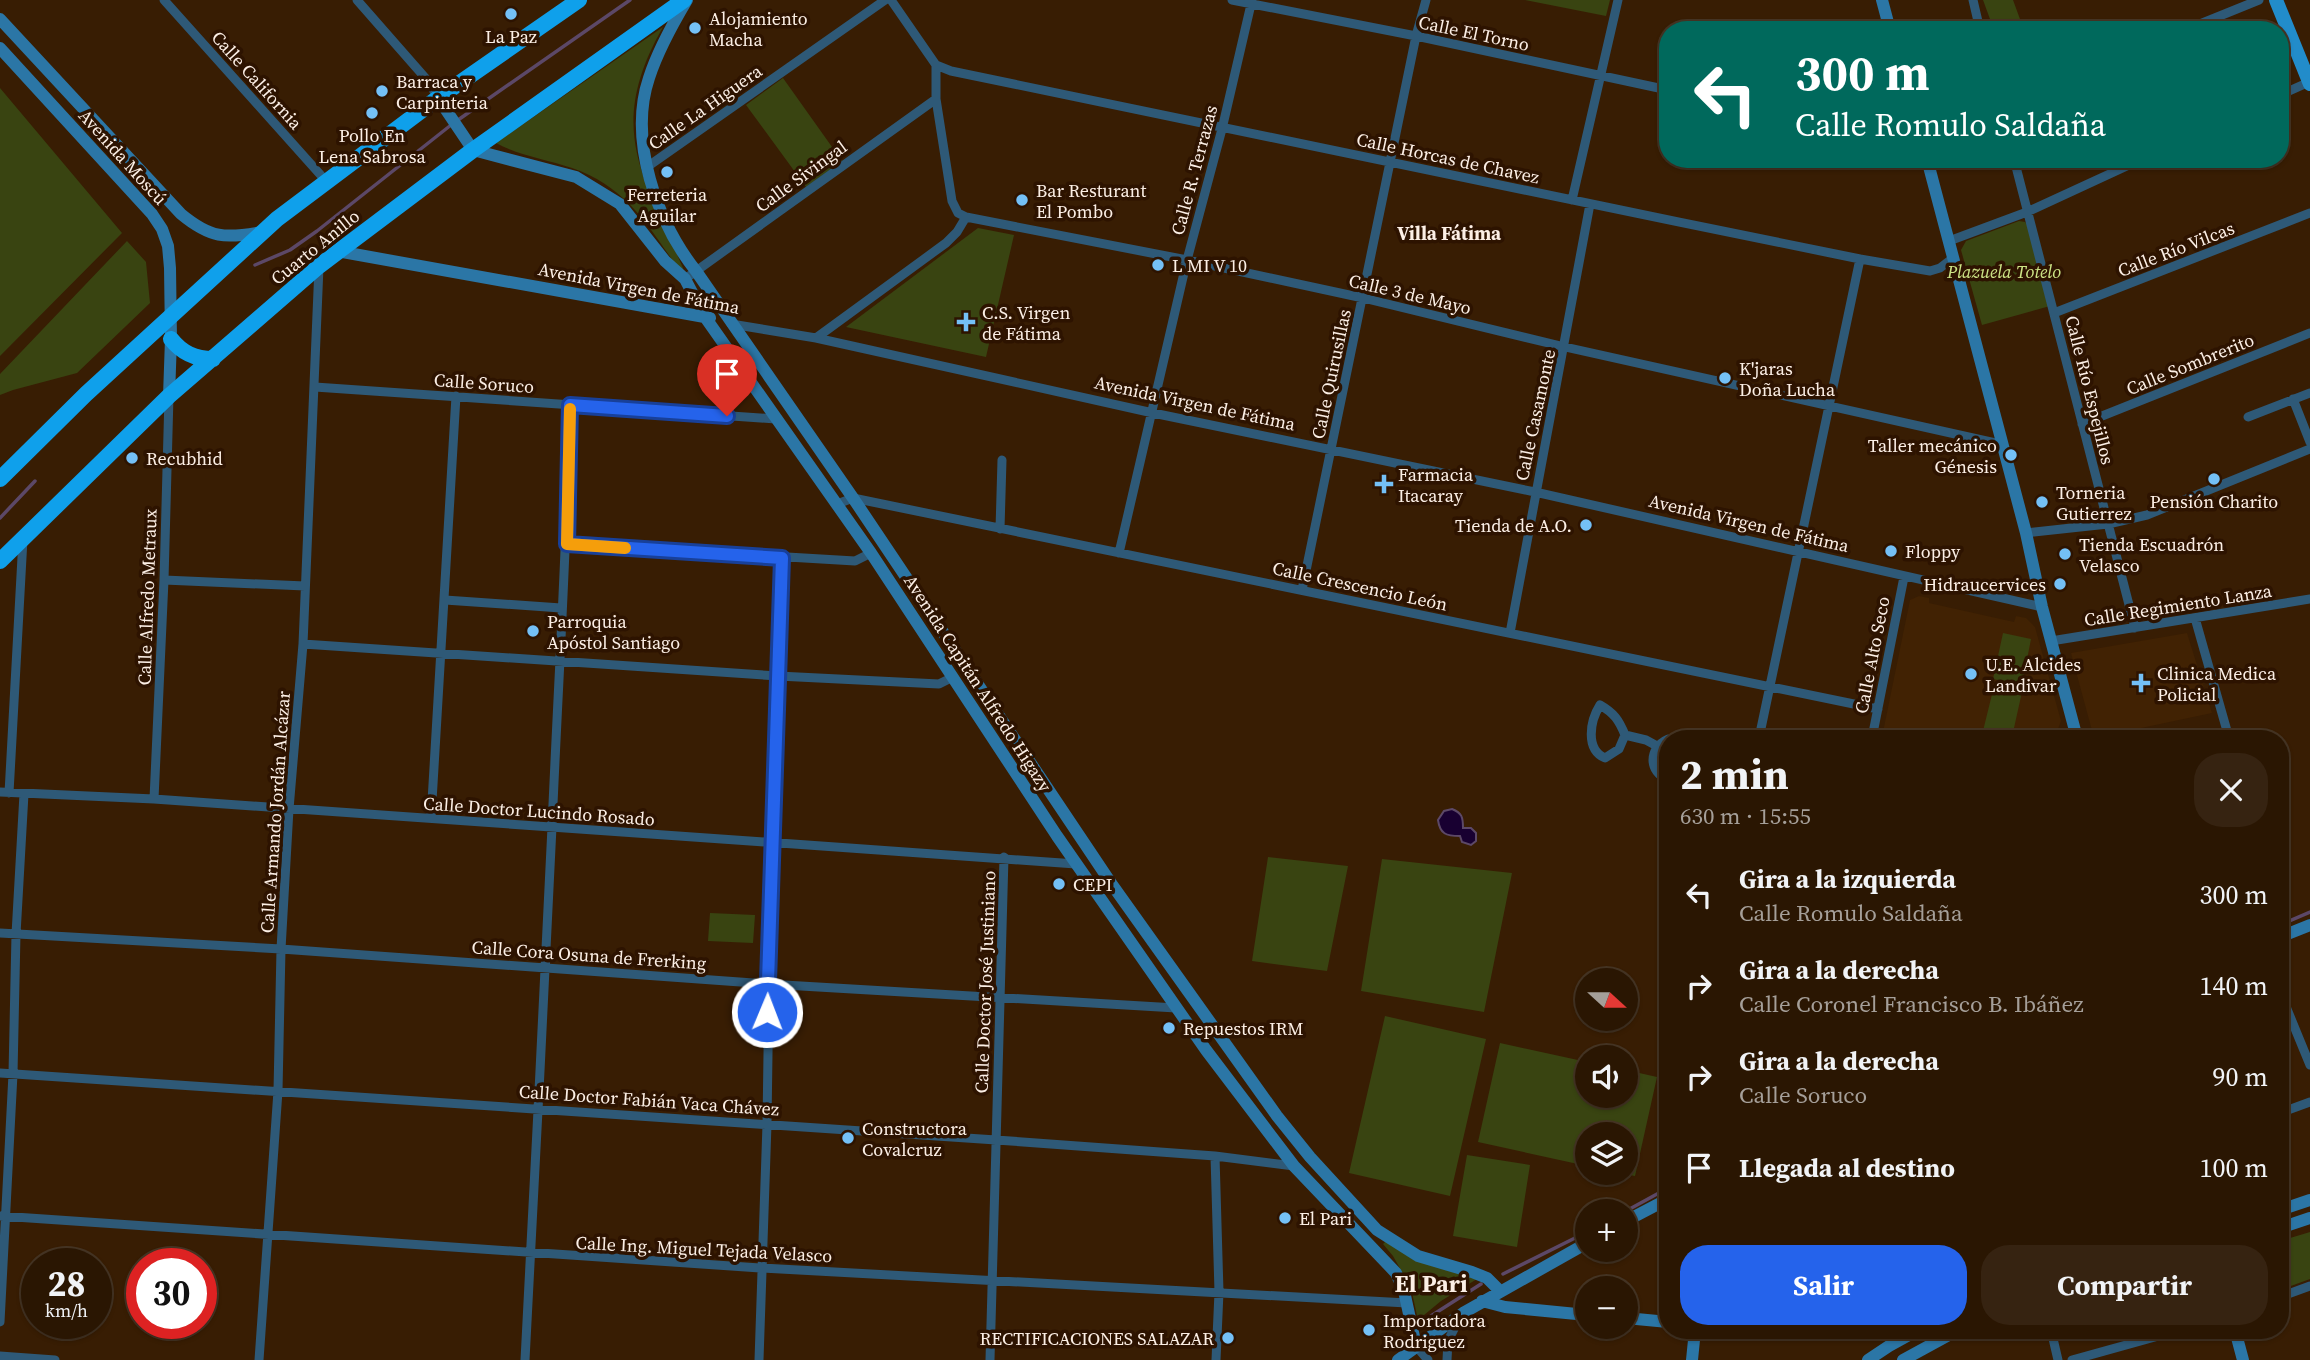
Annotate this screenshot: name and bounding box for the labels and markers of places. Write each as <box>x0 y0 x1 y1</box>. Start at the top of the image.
marker: La Paz <box>503 6 519 22</box>
place label: Alojamiento Macha <box>709 6 808 52</box>
marker: Alojamiento Macha <box>687 20 703 36</box>
place label: La Paz <box>485 24 537 49</box>
place label: Barraca y Carpinteria <box>396 69 489 115</box>
marker: Barraca y Carpinteria <box>374 83 390 99</box>
marker: Pollo En Lena Sabrosa <box>364 105 380 121</box>
place label: Pollo En Lena Sabrosa <box>318 123 426 169</box>
marker: Ferreteria Aguilar <box>659 164 675 180</box>
place label: Bar Resturant El Pombo <box>1036 178 1146 224</box>
place label: Ferreteria Aguilar <box>627 182 708 228</box>
marker: Bar Resturant El Pombo <box>1014 192 1030 208</box>
place label: L MI V 10 <box>1172 253 1247 278</box>
marker: L MI V 10 <box>1150 257 1166 273</box>
place label: C.S. Virgen de Fátima <box>982 300 1070 346</box>
marker: C.S. Virgen de Fátima <box>956 312 976 332</box>
pin <box>697 344 757 416</box>
place label: K'jaras Doña Lucha <box>1739 356 1836 402</box>
marker: K'jaras Doña Lucha <box>1717 370 1733 386</box>
place label: Taller mecánico Génesis <box>1868 433 1997 479</box>
place label: Recubhid <box>146 446 223 471</box>
marker: Taller mecánico Génesis <box>2003 447 2019 463</box>
marker: Recubhid <box>124 450 140 466</box>
place label: Farmacia Itacaray <box>1398 462 1474 508</box>
marker: Pensión Charito <box>2206 471 2222 487</box>
marker: Farmacia Itacaray <box>1376 476 1392 492</box>
place label: Torneria Gutierrez <box>2056 480 2132 526</box>
place label: Pensión Charito <box>2150 489 2278 514</box>
marker: Torneria Gutierrez <box>2034 494 2050 510</box>
place label: Tienda de A.O. <box>1455 513 1572 538</box>
marker: Tienda de A.O. <box>1578 517 1594 533</box>
place label: Tienda Escuadrón Velasco <box>2079 532 2224 578</box>
place label: Floppy <box>1905 539 1961 564</box>
marker: Floppy <box>1883 543 1899 559</box>
marker: Tienda Escuadrón Velasco <box>2057 546 2073 562</box>
place label: Hidraucervices <box>1923 572 2046 597</box>
marker: Hidraucervices <box>2052 576 2068 592</box>
place label: Parroquia Apóstol Santiago <box>547 609 680 655</box>
marker: Parroquia Apóstol Santiago <box>525 623 541 639</box>
place label: U.E. Alcides Landivar <box>1985 652 2081 698</box>
place label: Clinica Medica Policial <box>2157 661 2277 707</box>
marker: U.E. Alcides Landivar <box>1963 666 1979 682</box>
marker: Clinica Medica Policial <box>2131 673 2151 693</box>
place label: CEPI <box>1073 872 1112 897</box>
marker: CEPI <box>1051 876 1067 892</box>
place label: Repuestos IRM <box>1183 1016 1304 1041</box>
marker: Repuestos IRM <box>1161 1020 1177 1036</box>
place label: Constructora Covalcruz <box>862 1116 968 1162</box>
marker: Constructora Covalcruz <box>840 1130 856 1146</box>
place label: El Pari <box>1299 1206 1352 1231</box>
marker: El Pari <box>1277 1210 1293 1226</box>
place label: Importadora Rodriguez <box>1383 1308 1486 1354</box>
marker: Importadora Rodriguez <box>1361 1322 1377 1338</box>
place label: RECTIFICACIONES SALAZAR <box>979 1326 1214 1351</box>
marker: RECTIFICACIONES SALAZAR <box>1220 1330 1236 1346</box>

